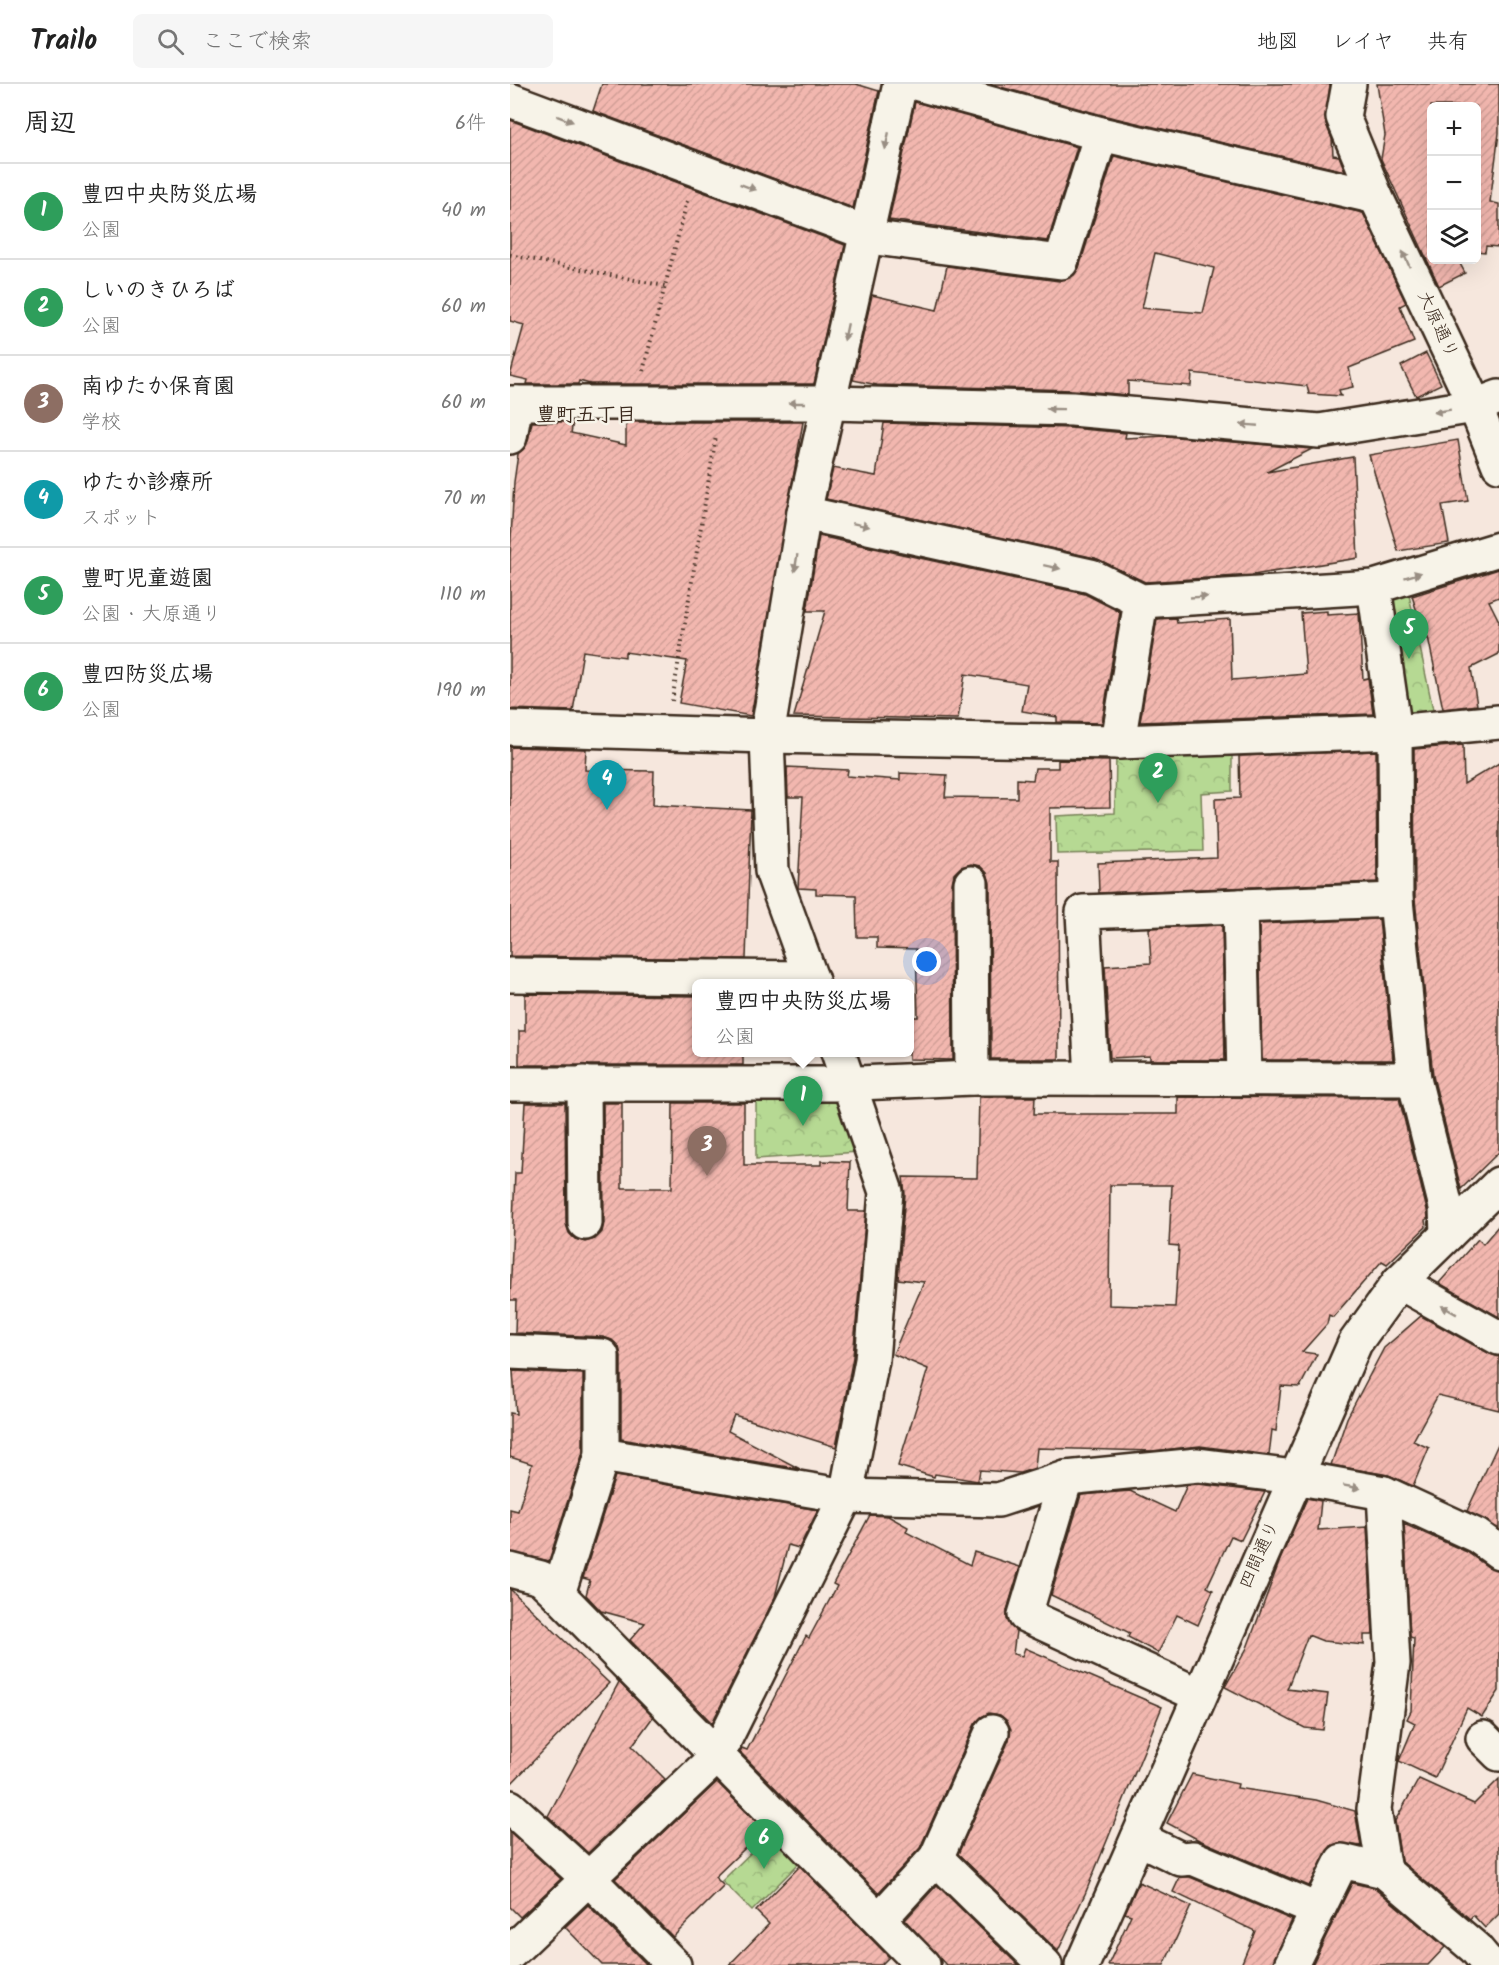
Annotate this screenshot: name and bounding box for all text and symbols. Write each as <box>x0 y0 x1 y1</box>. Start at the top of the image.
search box <box>133 14 553 68</box>
text: Trailo <box>30 19 97 64</box>
icon: search <box>154 25 187 58</box>
text: ここで検索 <box>202 25 312 60</box>
text: 地図 <box>1257 26 1299 59</box>
text: レイヤ <box>1332 26 1394 59</box>
text: 共有 <box>1427 26 1469 59</box>
map controls <box>1427 102 1481 264</box>
button: + <box>1427 102 1481 156</box>
text: 周辺 <box>24 103 76 145</box>
text: 6件 <box>455 108 486 140</box>
one-way arrow <box>556 115 574 125</box>
one-way arrow <box>882 132 891 151</box>
button: − <box>1427 156 1481 210</box>
text: 豊四中央防災広場 <box>81 178 257 213</box>
one-way arrow <box>739 183 757 193</box>
text: 1 <box>40 195 47 227</box>
text: 40 m <box>441 195 486 227</box>
button: layers <box>1427 210 1481 264</box>
text: 公園 <box>81 215 121 247</box>
one-way arrow <box>1401 251 1410 268</box>
text: しいのきひろば <box>81 274 235 309</box>
street label: 大原通り <box>1409 286 1465 364</box>
text: 2 <box>38 291 49 323</box>
text: 60 m <box>441 291 486 323</box>
text: 公園 <box>81 311 121 343</box>
one-way arrow <box>840 322 850 341</box>
text: 南ゆたか保育園 <box>81 370 235 405</box>
text: 3 <box>38 387 49 419</box>
text: 60 m <box>441 387 486 419</box>
one-way arrow <box>788 398 807 408</box>
district label: 豊町五丁目 <box>536 400 636 432</box>
one-way arrow <box>1045 404 1064 414</box>
text: 学校 <box>81 407 121 439</box>
one-way arrow <box>1433 407 1452 416</box>
one-way arrow <box>1240 420 1259 430</box>
text: ゆたか診療所 <box>81 466 213 501</box>
text: 4 <box>38 483 49 515</box>
text: 70 m <box>443 483 486 515</box>
text: スポット <box>81 503 161 535</box>
one-way arrow <box>852 521 871 531</box>
one-way arrow <box>791 554 800 573</box>
text: 豊町児童遊園 <box>81 562 213 597</box>
one-way arrow <box>1043 563 1061 573</box>
one-way arrow <box>1404 570 1422 579</box>
text: 5 <box>38 579 49 611</box>
text: 110 m <box>440 579 486 611</box>
one-way arrow <box>1190 593 1209 602</box>
text: 公園 · 大原通り <box>81 599 222 631</box>
pin: 5 <box>1390 610 1428 659</box>
text: 豊四防災広場 <box>81 658 213 693</box>
text: 6 <box>38 675 49 707</box>
text: 190 m <box>436 675 486 707</box>
text: 公園 <box>81 695 121 727</box>
pin: 2 <box>1138 754 1178 803</box>
pin: 4 <box>588 760 626 810</box>
your location <box>912 947 941 976</box>
popup <box>692 979 914 1057</box>
text: 豊四中央防災広場 <box>715 985 891 1020</box>
text: 公園 <box>715 1022 755 1054</box>
pin: 1 <box>784 1076 822 1126</box>
pin: 3 <box>688 1126 726 1176</box>
one-way arrow <box>1440 1305 1457 1315</box>
one-way arrow <box>1343 1483 1362 1492</box>
street label: 四間通り <box>1232 1516 1288 1594</box>
pin: 6 <box>744 1820 784 1869</box>

